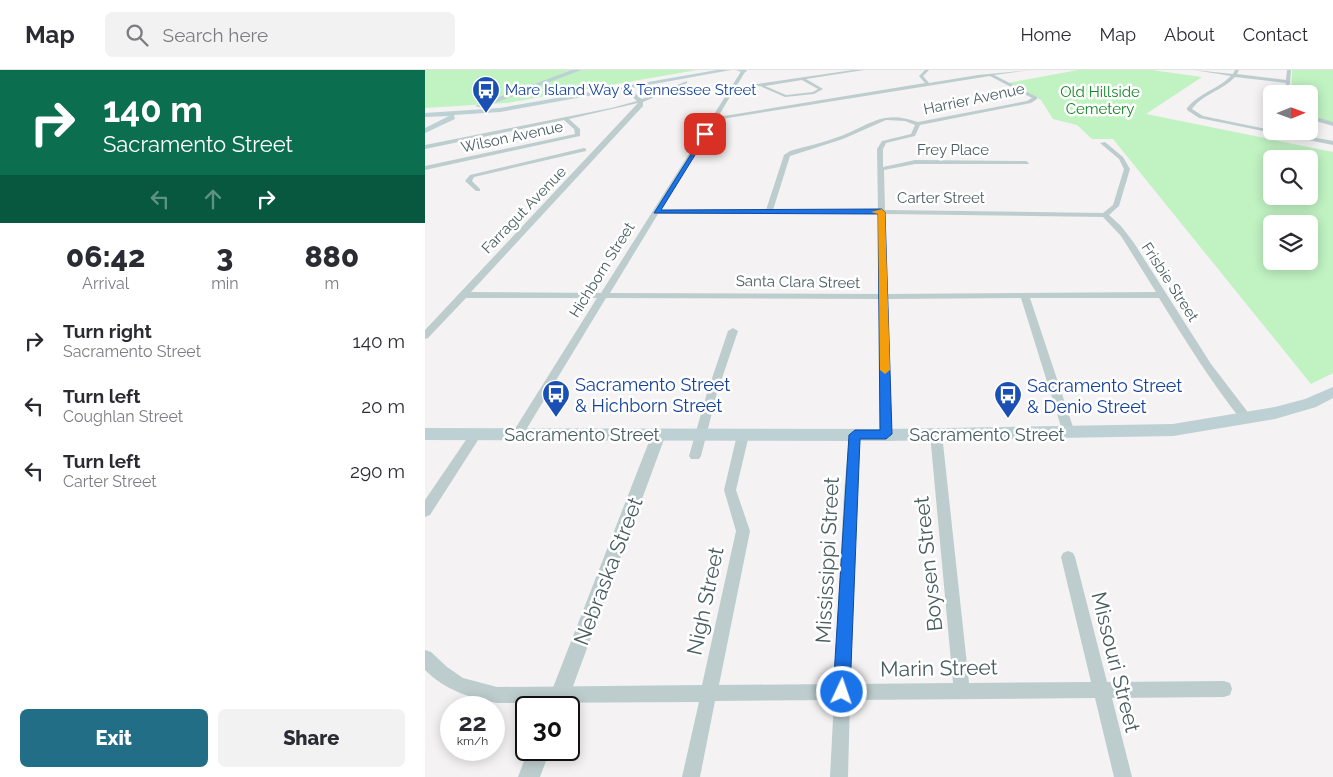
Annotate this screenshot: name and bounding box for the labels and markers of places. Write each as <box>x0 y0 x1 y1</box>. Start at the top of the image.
bus stop icon: Mare Island Way & Tennessee Street <box>471 75 501 114</box>
place label: Mare Island Way & Tennessee Street <box>505 81 756 99</box>
pin <box>684 113 726 155</box>
place label: Sacramento Street & Hichborn Street <box>575 374 730 416</box>
place label: Sacramento Street & Denio Street <box>1027 375 1182 417</box>
bus stop icon: Sacramento Street & Hichborn Street <box>541 379 571 418</box>
bus stop icon: Sacramento Street & Denio Street <box>993 380 1023 419</box>

